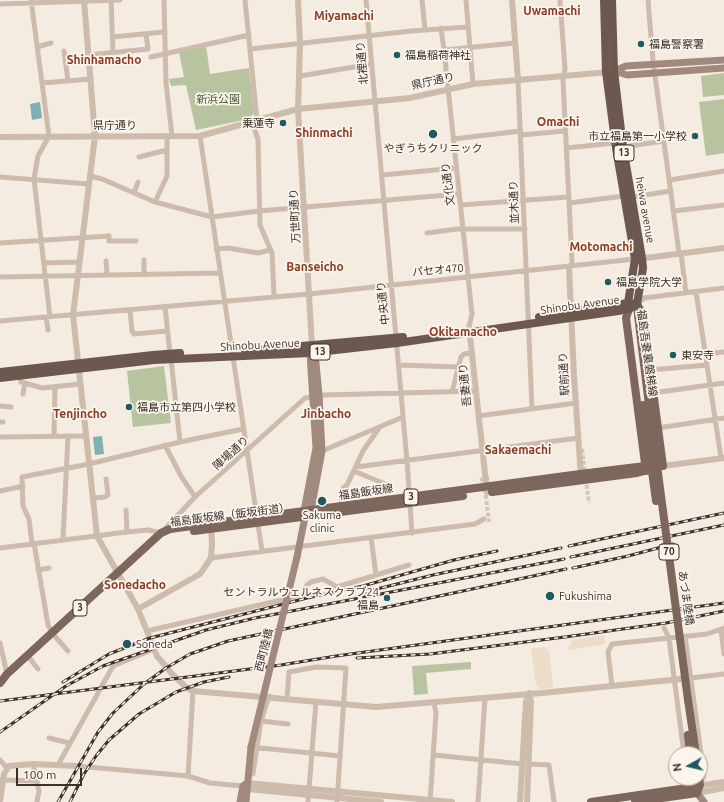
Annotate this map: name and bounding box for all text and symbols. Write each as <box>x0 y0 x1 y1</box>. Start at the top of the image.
district label: Uwamachi <box>523 4 581 18</box>
district label: Miyamachi <box>314 9 374 23</box>
place label: 福島警察署 <box>649 37 704 51</box>
marker: 福島警察署 <box>636 39 646 49</box>
street label: 北裡通り <box>354 41 370 85</box>
place label: 福島稲荷神社 <box>405 48 471 62</box>
marker: 福島稲荷神社 <box>392 50 402 60</box>
district label: Shinhamacho <box>67 53 141 67</box>
street label: 県庁通り <box>410 70 456 92</box>
park label: 新浜公園 <box>196 92 240 106</box>
district label: Omachi <box>537 115 579 129</box>
place label: 乗蓮寺 <box>242 116 275 130</box>
street label: 県庁通り <box>93 118 137 132</box>
marker: 乗蓮寺 <box>278 118 288 128</box>
district label: Shinmachi <box>295 126 353 140</box>
marker: やぎうちクリニック <box>427 128 439 140</box>
place label: 市立福島第一小学校 <box>588 129 687 143</box>
marker: 市立福島第一小学校 <box>690 131 700 141</box>
place label: やぎうちクリニック <box>384 141 482 155</box>
road number: 13 <box>614 145 634 161</box>
street label: 文化通り <box>439 161 457 207</box>
street label: heiwa avenue <box>633 176 657 244</box>
street label: 並木通り <box>507 180 521 224</box>
street label: 万世町通り <box>287 188 303 244</box>
district label: Motomachi <box>569 240 633 254</box>
district label: Banseicho <box>286 260 344 274</box>
street label: パセオ470 <box>412 261 464 279</box>
place label: 福島学院大学 <box>616 275 682 289</box>
marker: 福島学院大学 <box>603 277 613 287</box>
street label: 中央通り <box>374 280 392 326</box>
street label: Shinobu Avenue <box>540 293 620 317</box>
street label: 福島吾妻裏磐梯線 <box>634 309 660 397</box>
district label: Okitamacho <box>429 325 497 339</box>
street label: Shinobu Avenue <box>220 336 300 354</box>
road number: 13 <box>310 344 330 360</box>
place label: 東安寺 <box>681 348 714 362</box>
marker: 東安寺 <box>668 350 678 360</box>
street label: 駅前通り <box>556 352 572 396</box>
street label: 吾妻通り <box>456 362 474 408</box>
place label: 福島市立第四小学校 <box>137 400 236 414</box>
marker: 福島市立第四小学校 <box>124 402 134 412</box>
district label: Tenjincho <box>53 407 107 421</box>
district label: Jinbacho <box>301 407 351 421</box>
street label: 陣場通り <box>210 433 252 473</box>
district label: Sakaemachi <box>485 443 551 457</box>
street label: 福島飯坂線 <box>338 482 394 502</box>
road number: 3 <box>404 489 418 505</box>
marker: Sakuma clinic <box>316 495 328 507</box>
street label: 福島飯坂線（飯坂街道） <box>169 501 291 529</box>
place label: Sakuma clinic <box>303 508 341 534</box>
road number: 70 <box>659 544 679 560</box>
street label: あづま陸橋 <box>676 570 696 626</box>
district label: Sonedacho <box>104 578 166 592</box>
place label: セントラルウェルネスクラブ24 福島 <box>224 585 379 611</box>
place label: Fukushima <box>559 589 612 603</box>
marker: Fukushima <box>544 590 556 602</box>
marker: セントラルウェルネスクラブ24 福島 <box>382 593 392 603</box>
road number: 3 <box>73 600 87 616</box>
street label: 西町陸橋 <box>252 627 276 673</box>
place label: Soneda <box>136 637 173 651</box>
marker: Soneda <box>121 638 133 650</box>
north arrow <box>668 746 708 786</box>
scale bar <box>18 760 84 786</box>
text: N <box>671 763 684 772</box>
text: 100 m <box>23 768 56 781</box>

